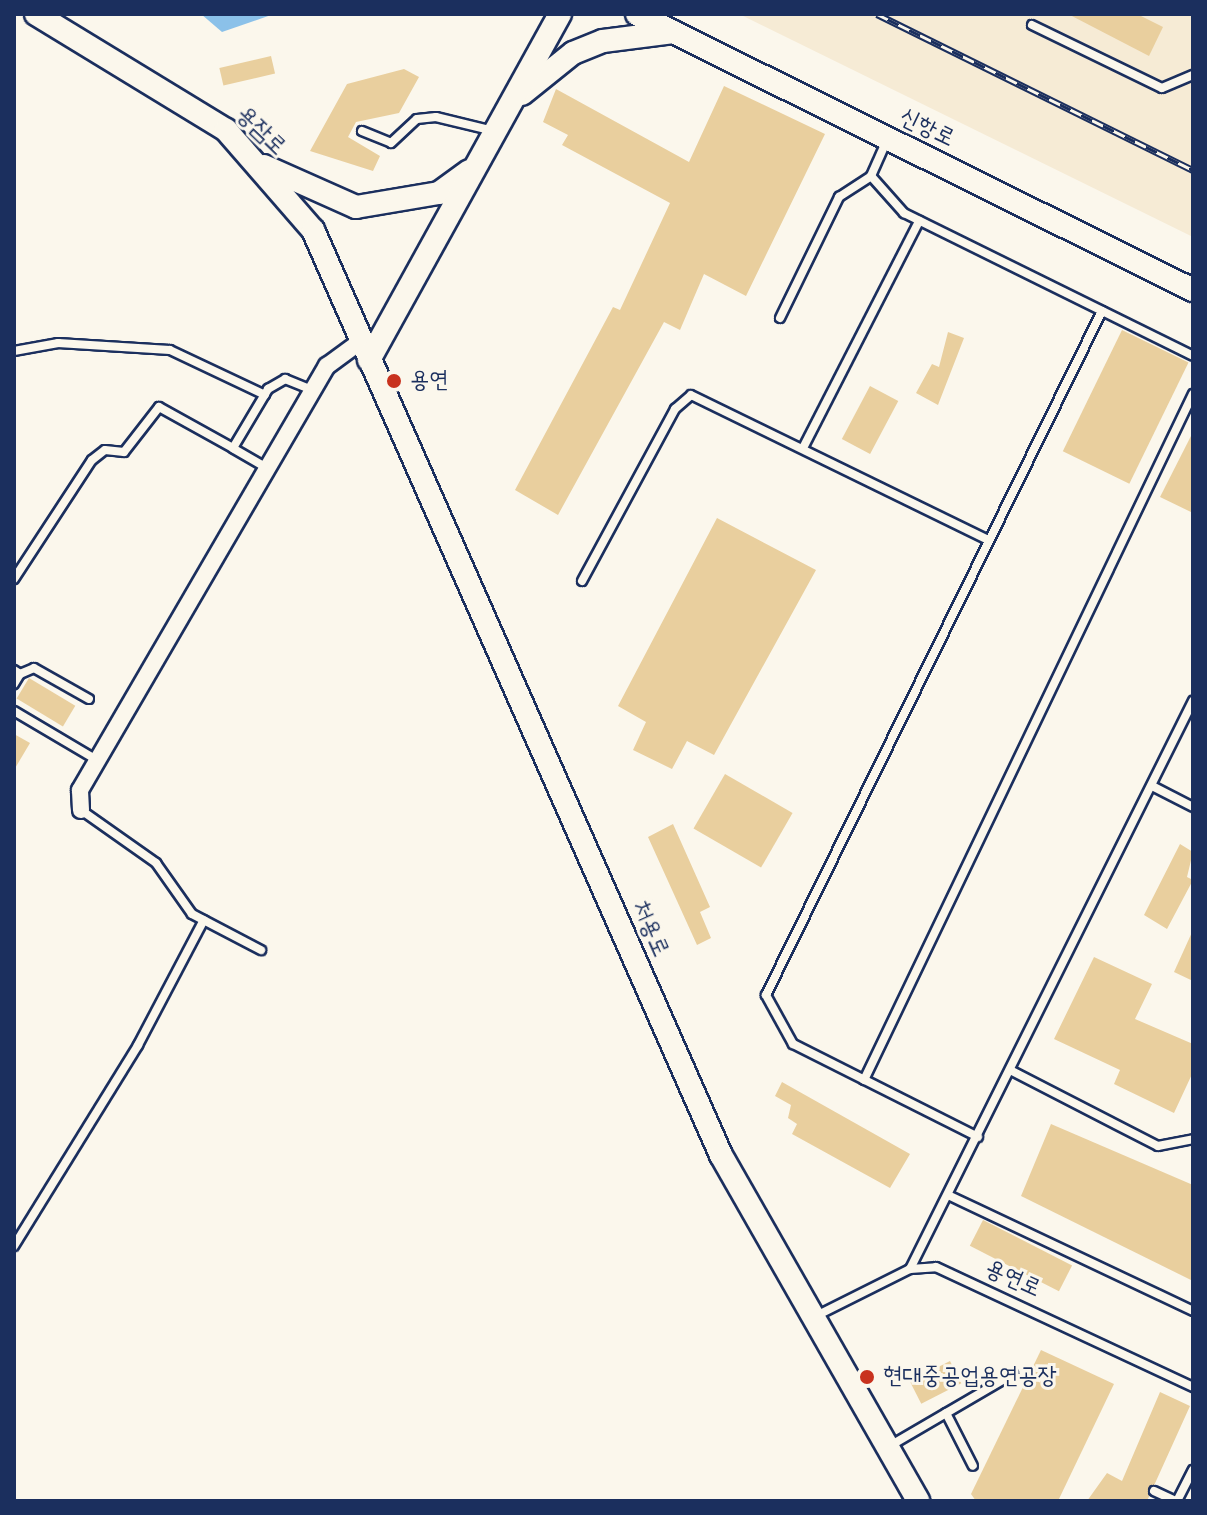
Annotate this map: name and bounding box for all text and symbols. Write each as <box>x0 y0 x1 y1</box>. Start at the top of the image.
street label: 용잠로 <box>230 101 292 161</box>
street label: 신항로 <box>895 102 959 154</box>
place label: 용연 <box>410 367 449 395</box>
marker: 용연 <box>385 372 403 390</box>
street label: 처용로 <box>625 897 675 961</box>
street label: 용연로 <box>981 1254 1045 1304</box>
place label: 현대중공업용연공장 <box>883 1363 1057 1391</box>
marker: 현대중공업용연공장 <box>858 1368 876 1386</box>

